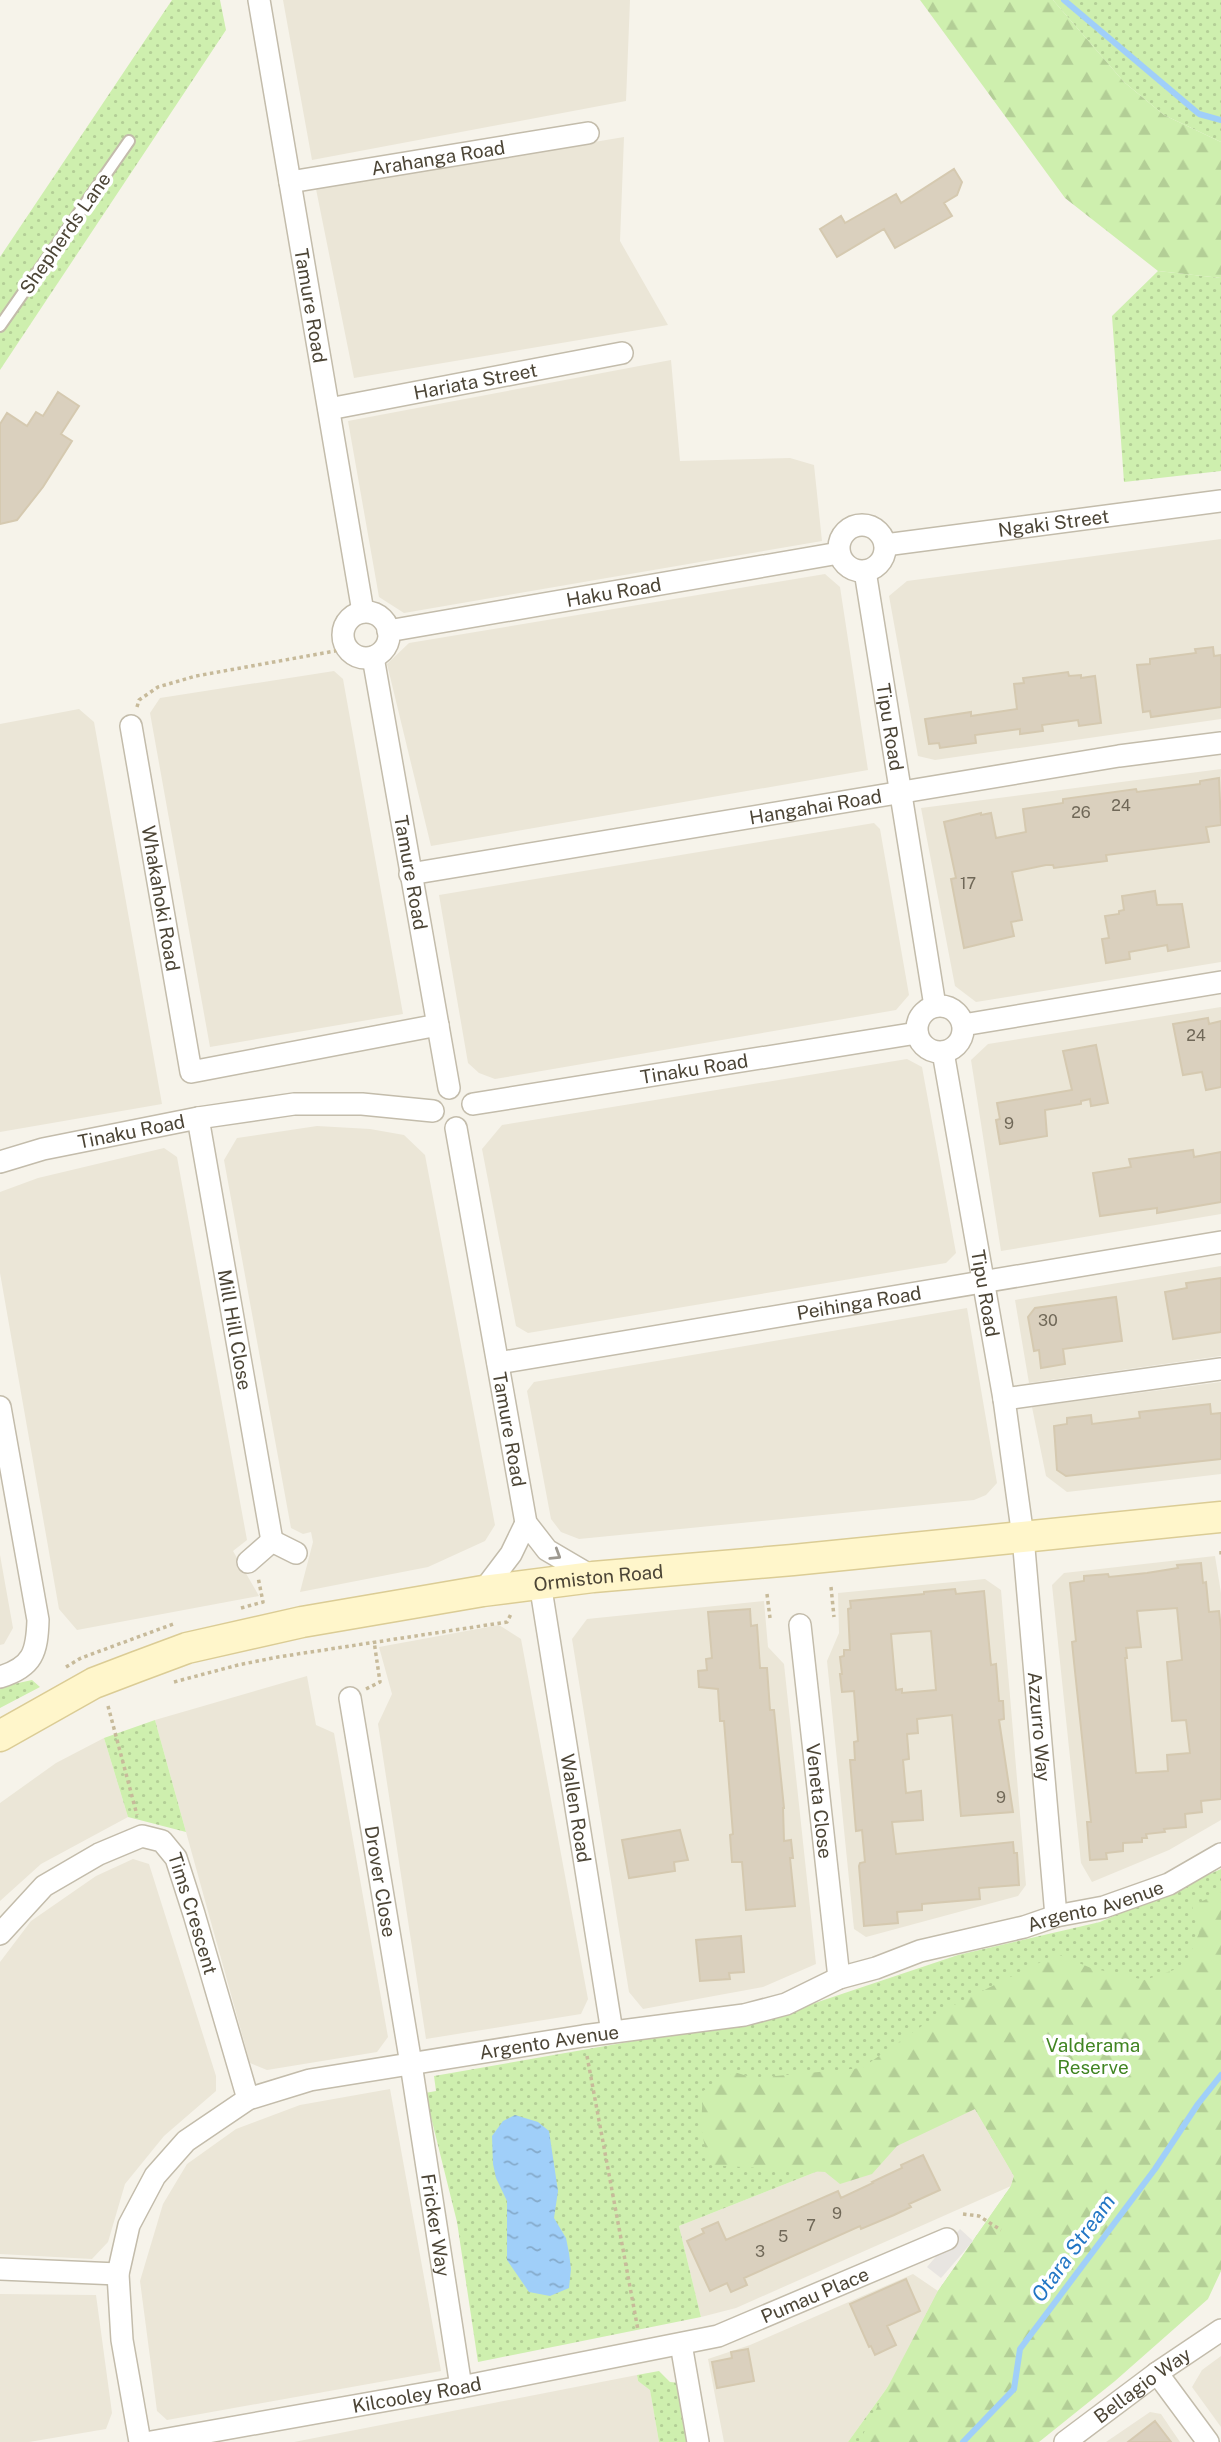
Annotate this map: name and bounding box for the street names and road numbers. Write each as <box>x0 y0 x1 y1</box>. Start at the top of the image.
street label: Arahanga Road <box>370 136 507 179</box>
street label: Shepherds Lane <box>15 168 115 298</box>
street label: Tamure Road <box>290 247 331 365</box>
street label: Hariata Street <box>412 358 539 404</box>
street label: Ngaki Street <box>997 505 1110 541</box>
street label: Haku Road <box>564 573 663 611</box>
street label: Tipu Road <box>872 682 908 772</box>
street label: Hangahai Road <box>748 785 883 828</box>
street label: Tamure Road <box>390 814 432 932</box>
street label: Whakahoki Road <box>137 824 184 973</box>
street label: Tinaku Road <box>639 1049 750 1088</box>
street label: Tinaku Road <box>76 1110 187 1153</box>
street label: Tipu Road <box>967 1248 1004 1339</box>
street label: Mill Hill Close <box>214 1268 256 1392</box>
street label: Peihinga Road <box>795 1281 923 1324</box>
street label: Tamure Road <box>488 1370 530 1488</box>
street label: Ormiston Road <box>532 1560 664 1595</box>
street label: Azzurro Way <box>1024 1671 1055 1783</box>
street label: Veneta Close <box>802 1742 837 1860</box>
street label: Wallen Road <box>557 1752 596 1864</box>
street label: Drover Close <box>360 1824 401 1939</box>
street label: Tims Crescent <box>164 1850 222 1977</box>
street label: Argento Avenue <box>1024 1876 1167 1936</box>
street label: Argento Avenue <box>478 2020 620 2064</box>
street label: Fricker Way <box>417 2172 455 2278</box>
street label: Pumau Place <box>758 2262 872 2328</box>
street label: Bellagio Way <box>1089 2343 1195 2427</box>
street label: Kilcooley Road <box>351 2372 483 2417</box>

